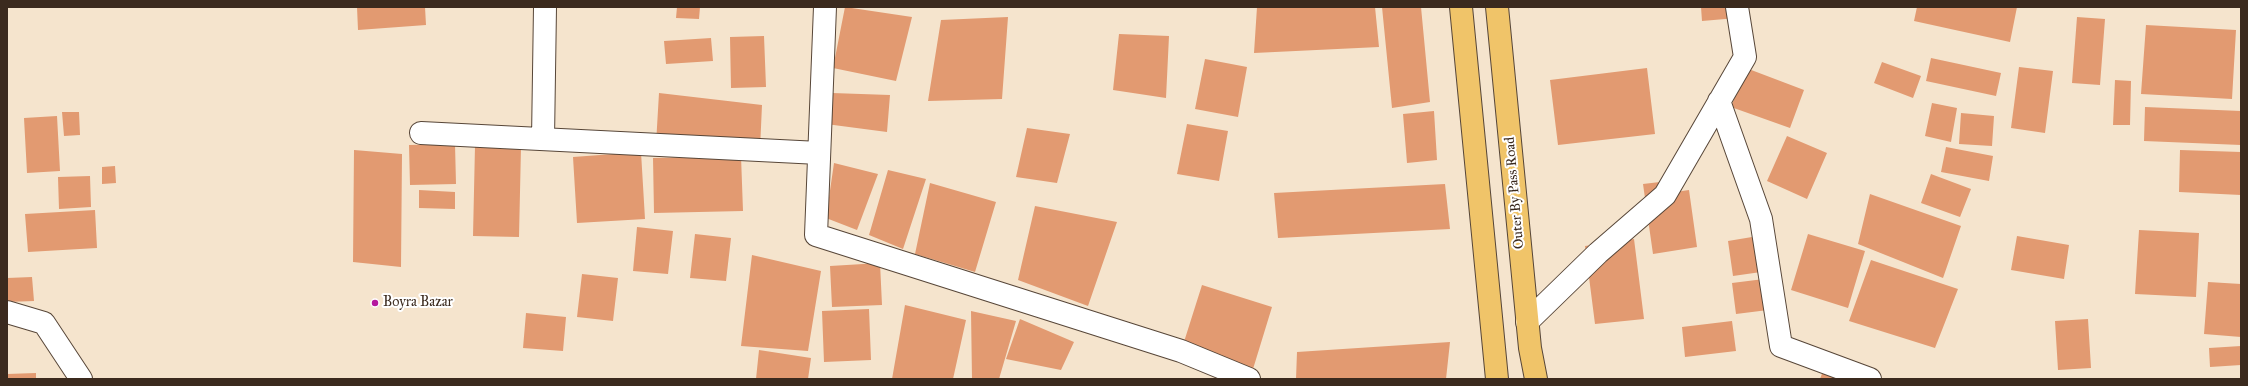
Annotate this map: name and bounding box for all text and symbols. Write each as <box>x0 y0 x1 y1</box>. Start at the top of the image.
street label: Outer By Pass Road <box>1502 136 1528 250</box>
place label: Boyra Bazar <box>383 295 453 311</box>
marker: Boyra Bazar <box>370 298 380 308</box>

